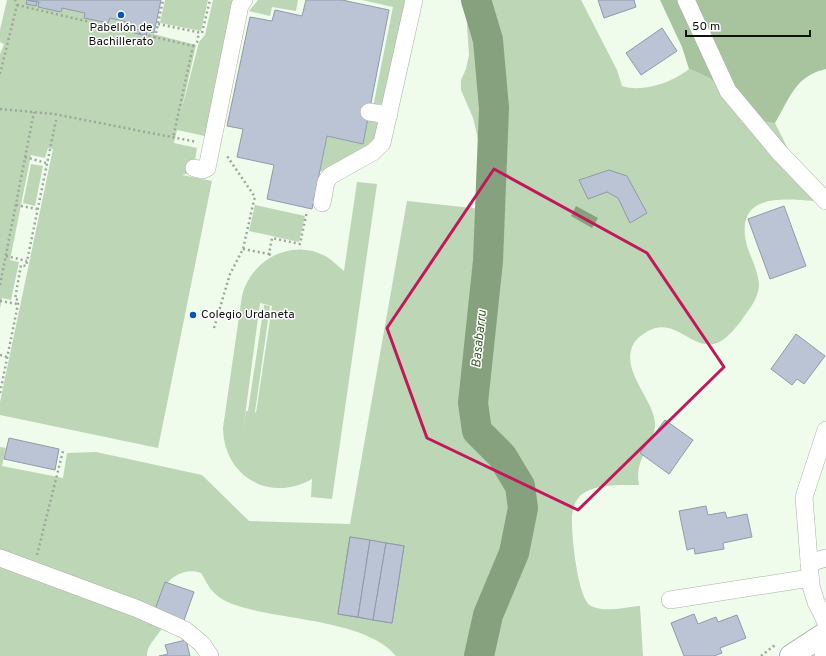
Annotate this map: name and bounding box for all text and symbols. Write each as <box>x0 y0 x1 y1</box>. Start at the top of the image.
marker: Pabellón de Bachillerato <box>116 10 126 20</box>
scale bar <box>686 12 810 38</box>
text: 50 m <box>692 19 720 35</box>
place label: Pabellón de Bachillerato <box>89 20 154 50</box>
place label: Colegio Urdaneta <box>201 307 295 323</box>
water label: Basabarru <box>469 308 491 369</box>
marker: Colegio Urdaneta <box>188 310 198 320</box>

